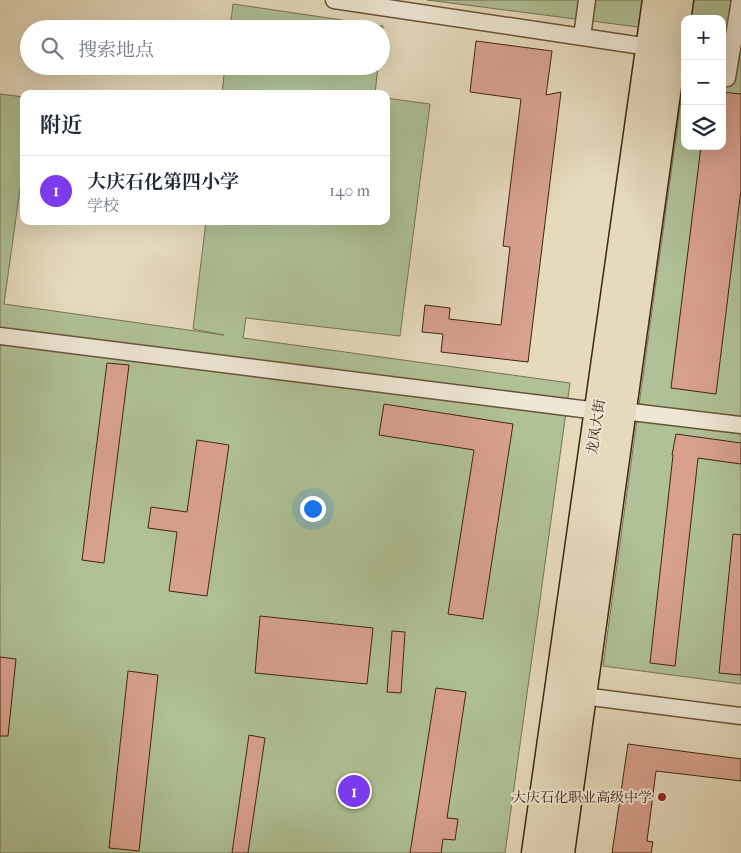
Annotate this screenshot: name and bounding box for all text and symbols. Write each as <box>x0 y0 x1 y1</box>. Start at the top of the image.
map controls <box>681 15 726 150</box>
button: + <box>681 15 726 60</box>
search box <box>20 20 390 75</box>
icon: search <box>38 34 66 62</box>
text: 搜索地点 <box>78 39 154 61</box>
button: − <box>681 60 726 105</box>
button: layers <box>681 105 726 150</box>
text: 附近 <box>40 113 82 137</box>
text: 大庆石化第四小学 <box>87 171 239 193</box>
text: 1 <box>53 181 59 200</box>
text: 140 m <box>329 181 370 200</box>
text: 学校 <box>87 196 119 215</box>
street label: 龙凤大街 <box>584 398 608 456</box>
your location <box>300 496 326 522</box>
pin: 1 <box>338 772 370 810</box>
place label: 大庆石化职业高级中学 <box>512 789 652 806</box>
marker: 大庆石化职业高级中学 <box>656 791 668 803</box>

